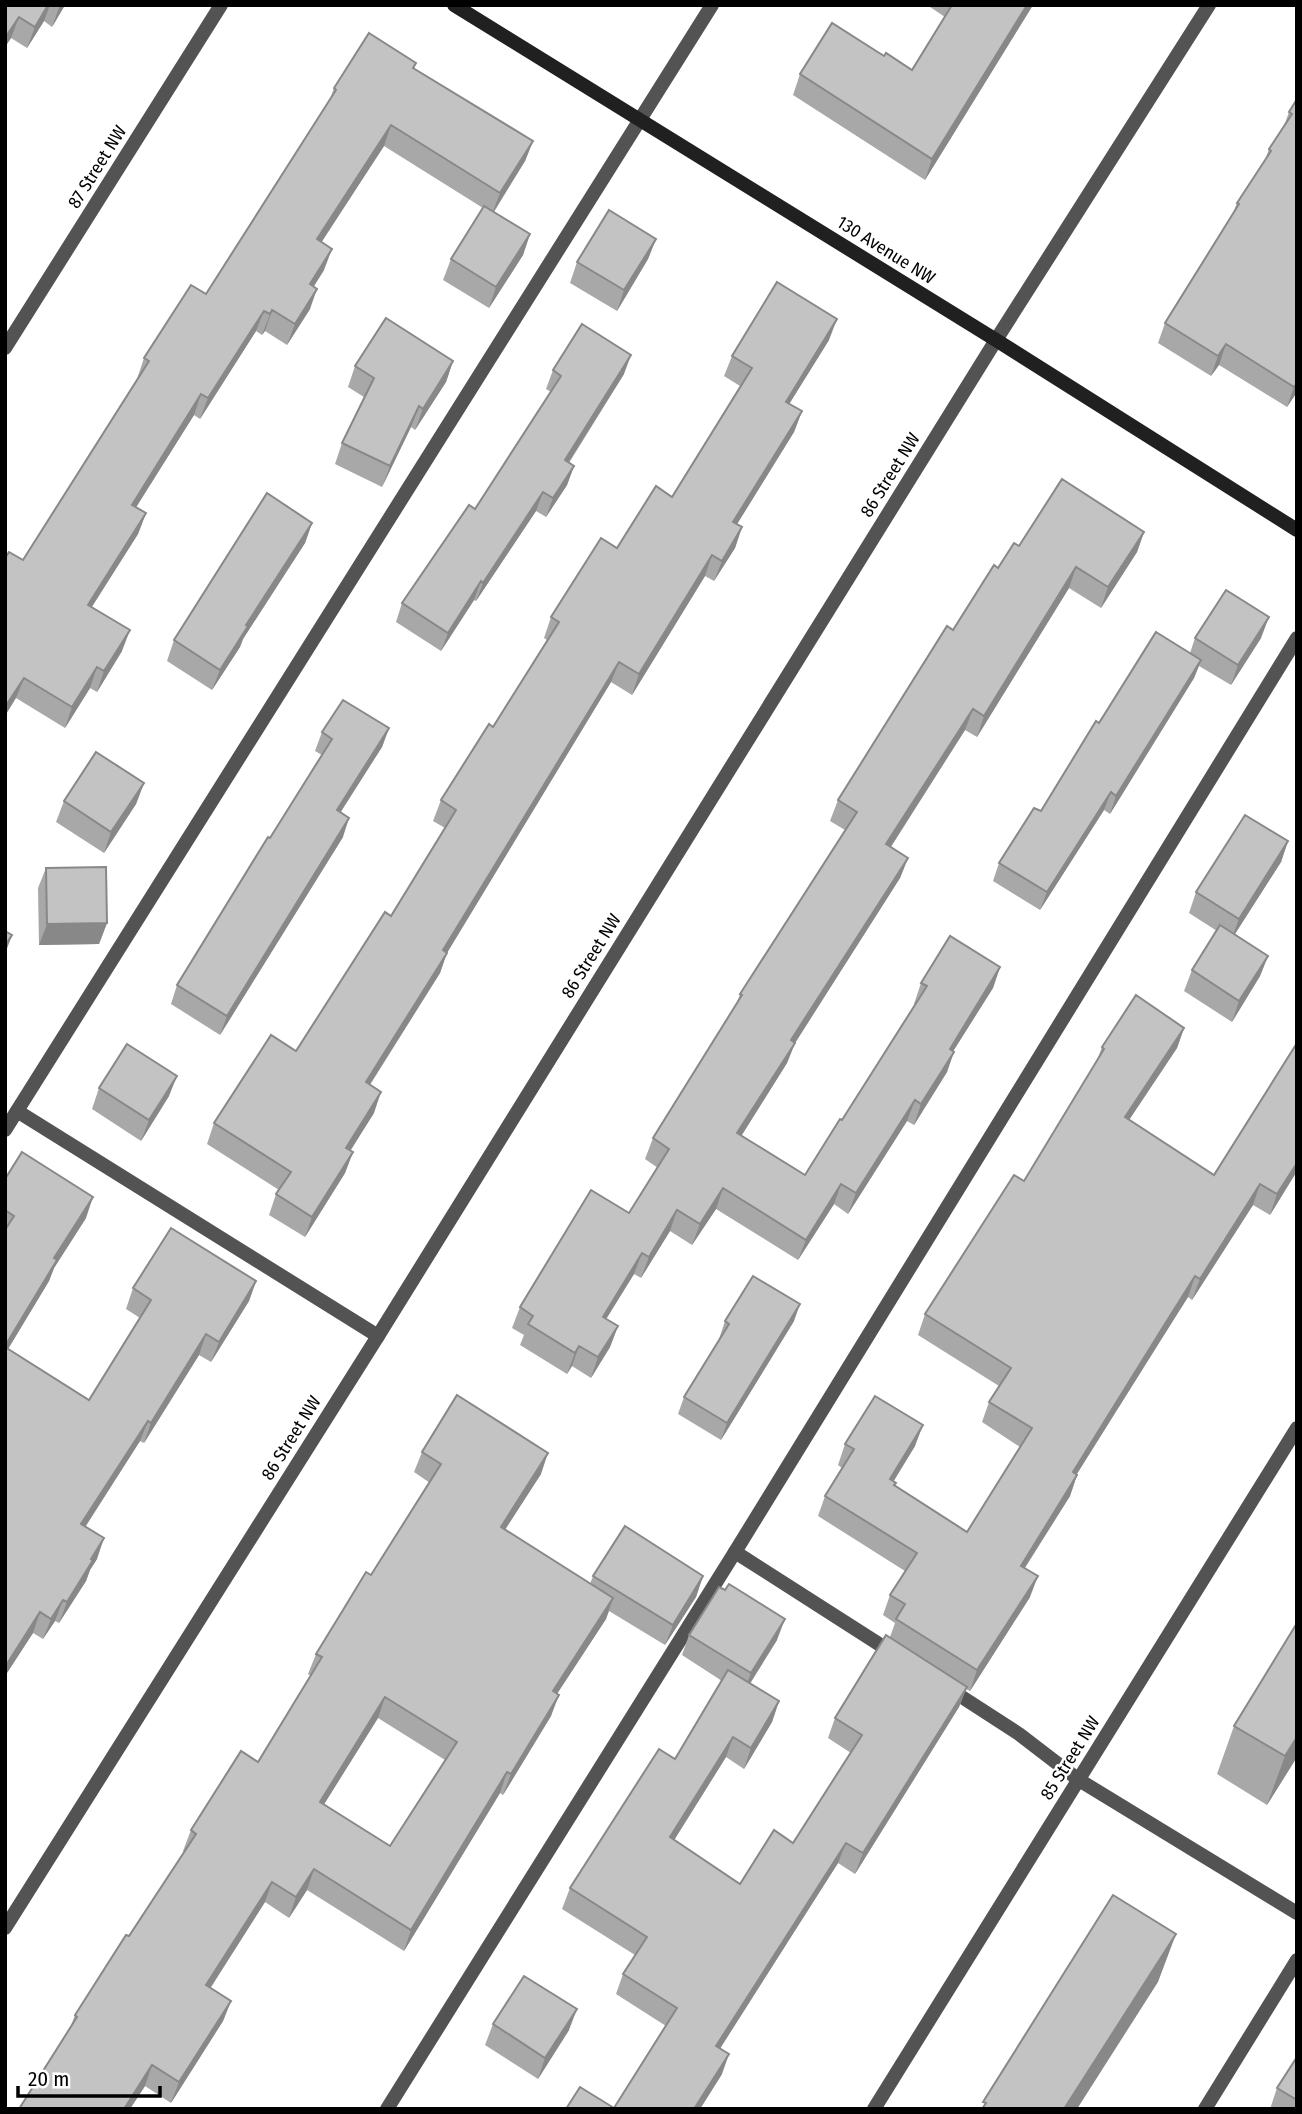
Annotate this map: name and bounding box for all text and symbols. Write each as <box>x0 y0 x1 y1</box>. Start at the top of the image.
street label: 87 Street NW <box>63 121 131 212</box>
street label: 130 Avenue NW <box>833 211 940 289</box>
street label: 86 Street NW <box>855 428 925 521</box>
street label: 86 Street NW <box>556 909 626 1002</box>
street label: 86 Street NW <box>256 1391 326 1484</box>
street label: 85 Street NW <box>1036 1712 1105 1804</box>
scale bar <box>18 2054 159 2098</box>
text: 20 m <box>28 2066 69 2092</box>

